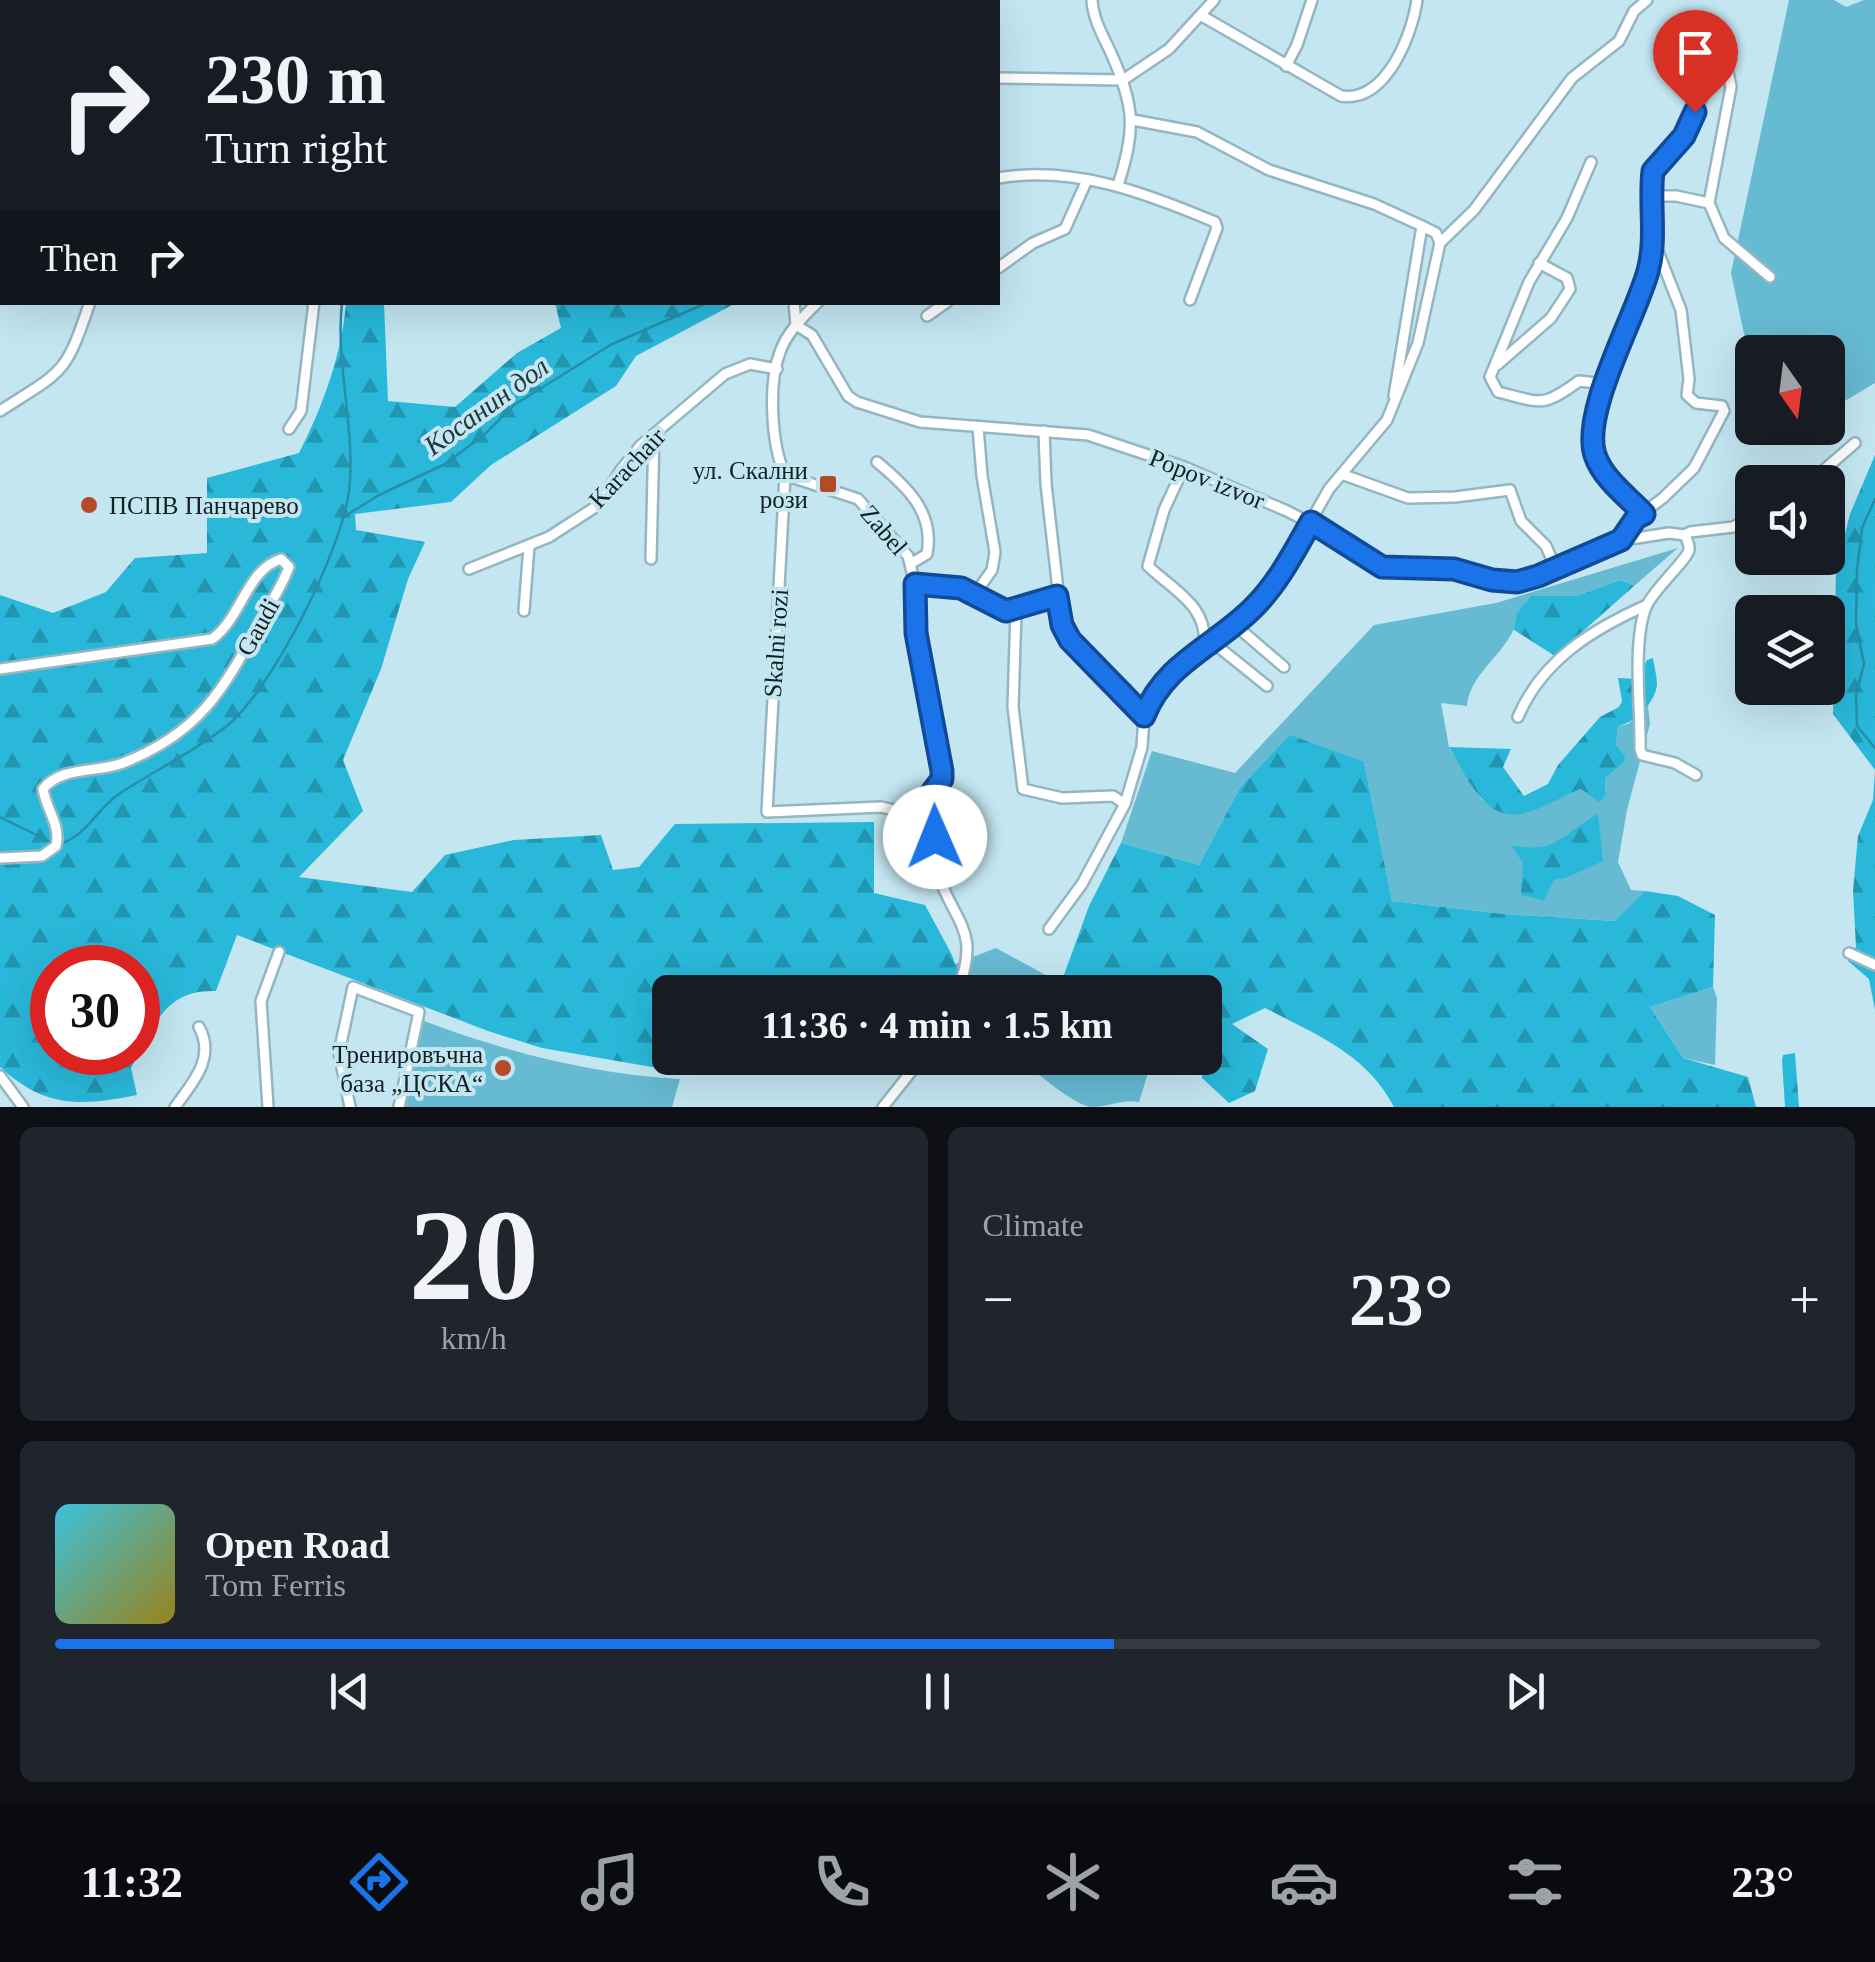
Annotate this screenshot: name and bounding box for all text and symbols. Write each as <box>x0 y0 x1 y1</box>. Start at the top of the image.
pin <box>1653 10 1738 113</box>
icon: arrive <box>1668 25 1723 80</box>
icon: right <box>40 40 170 170</box>
text: 230 m <box>205 41 386 118</box>
text: Turn right <box>205 123 387 173</box>
icon: right <box>138 230 193 285</box>
text: Then <box>40 237 118 279</box>
north arrow <box>1735 335 1845 445</box>
map controls <box>1735 335 1845 705</box>
water label: Косанин дол <box>417 351 554 462</box>
street label: Karachair <box>584 422 671 513</box>
street label: Popov izvor <box>1146 444 1269 515</box>
place label: ул. Скални рози <box>693 457 808 513</box>
button: sound <box>1735 465 1845 575</box>
marker: ул. Скални рози <box>817 473 839 495</box>
place label: ПСПВ Панчарево <box>109 492 299 519</box>
marker: ПСПВ Панчарево <box>78 494 100 516</box>
street label: Zabel <box>855 500 913 560</box>
street label: Skalni rozi <box>759 588 793 698</box>
street label: Gaudi <box>231 594 285 660</box>
button: layers <box>1735 595 1845 705</box>
position arrow <box>883 785 987 889</box>
speed limit sign: 30 <box>30 945 160 1075</box>
text: 11:36 · 4 min · 1.5 km <box>761 1004 1113 1046</box>
place label: Тренировъчна база „ЦСКА“ <box>332 1041 483 1097</box>
marker: Тренировъчна база „ЦСКА“ <box>492 1057 514 1079</box>
text: 20 <box>409 1183 539 1327</box>
text: Climate <box>983 1207 1084 1243</box>
text: 23° <box>1349 1258 1454 1341</box>
text: − <box>983 1269 1014 1330</box>
text: + <box>1789 1269 1820 1330</box>
text: km/h <box>441 1320 507 1356</box>
text: Open Road <box>205 1524 390 1566</box>
text: Tom Ferris <box>205 1567 346 1603</box>
icon: previous <box>322 1664 377 1719</box>
icon: pause <box>910 1664 965 1719</box>
icon: next <box>1498 1664 1553 1719</box>
icon: directions <box>344 1847 414 1917</box>
icon: music <box>575 1847 645 1917</box>
icon: phone <box>807 1847 877 1917</box>
icon: climate <box>1038 1847 1108 1917</box>
icon: car <box>1269 1847 1339 1917</box>
icon: filters <box>1500 1847 1570 1917</box>
text: 11:32 <box>81 1857 183 1907</box>
text: 23° <box>1731 1857 1794 1907</box>

